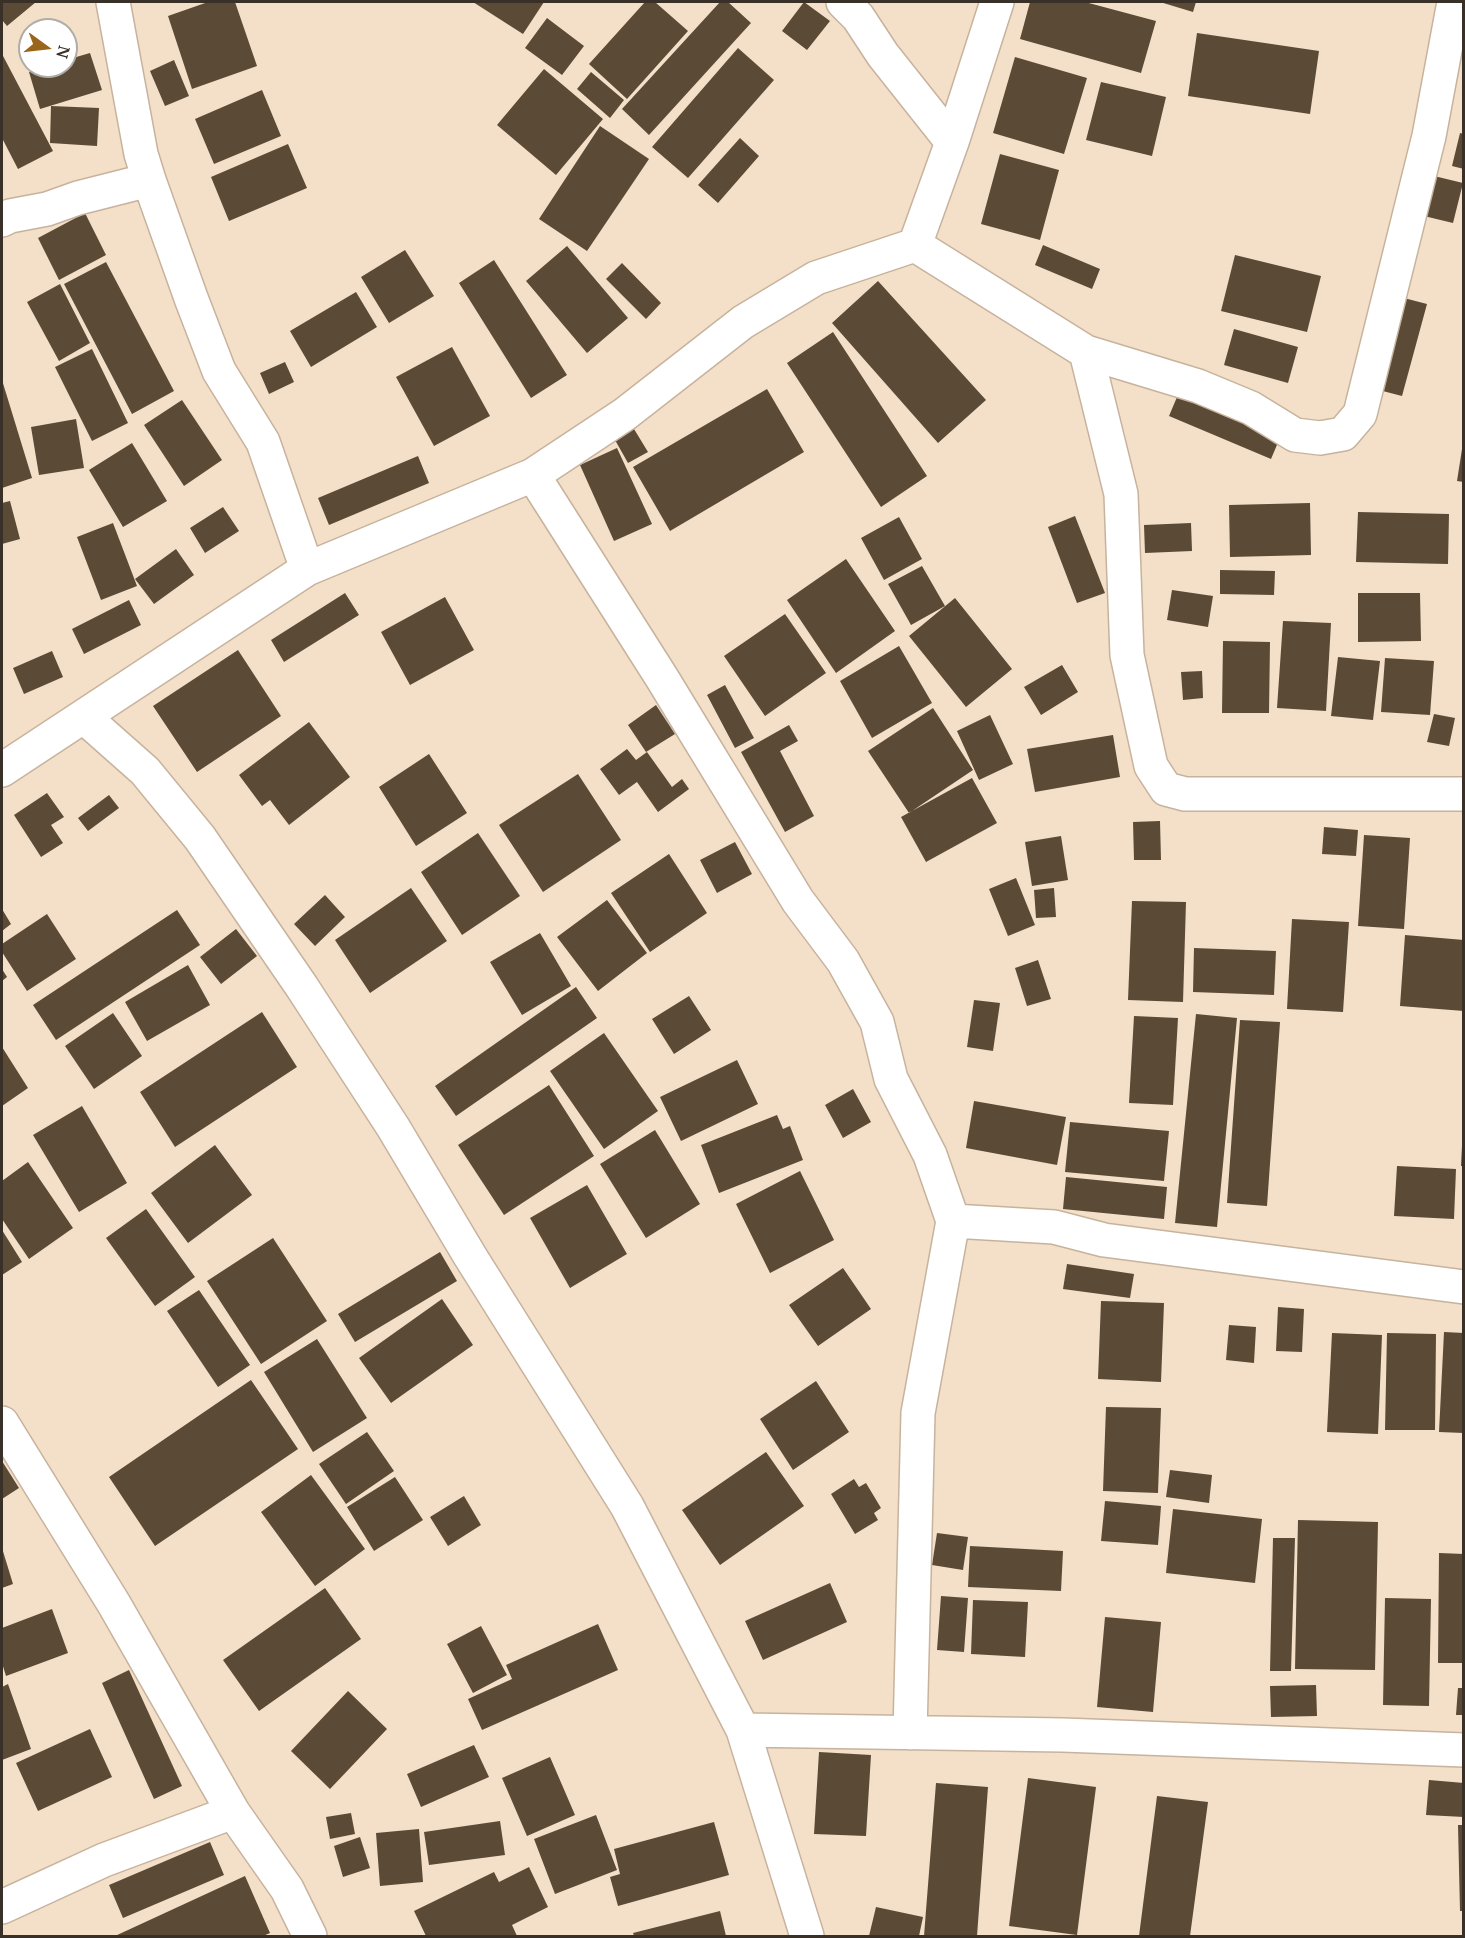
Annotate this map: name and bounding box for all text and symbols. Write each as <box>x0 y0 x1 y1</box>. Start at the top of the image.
north arrow <box>18 18 78 78</box>
text: N <box>51 43 76 61</box>

